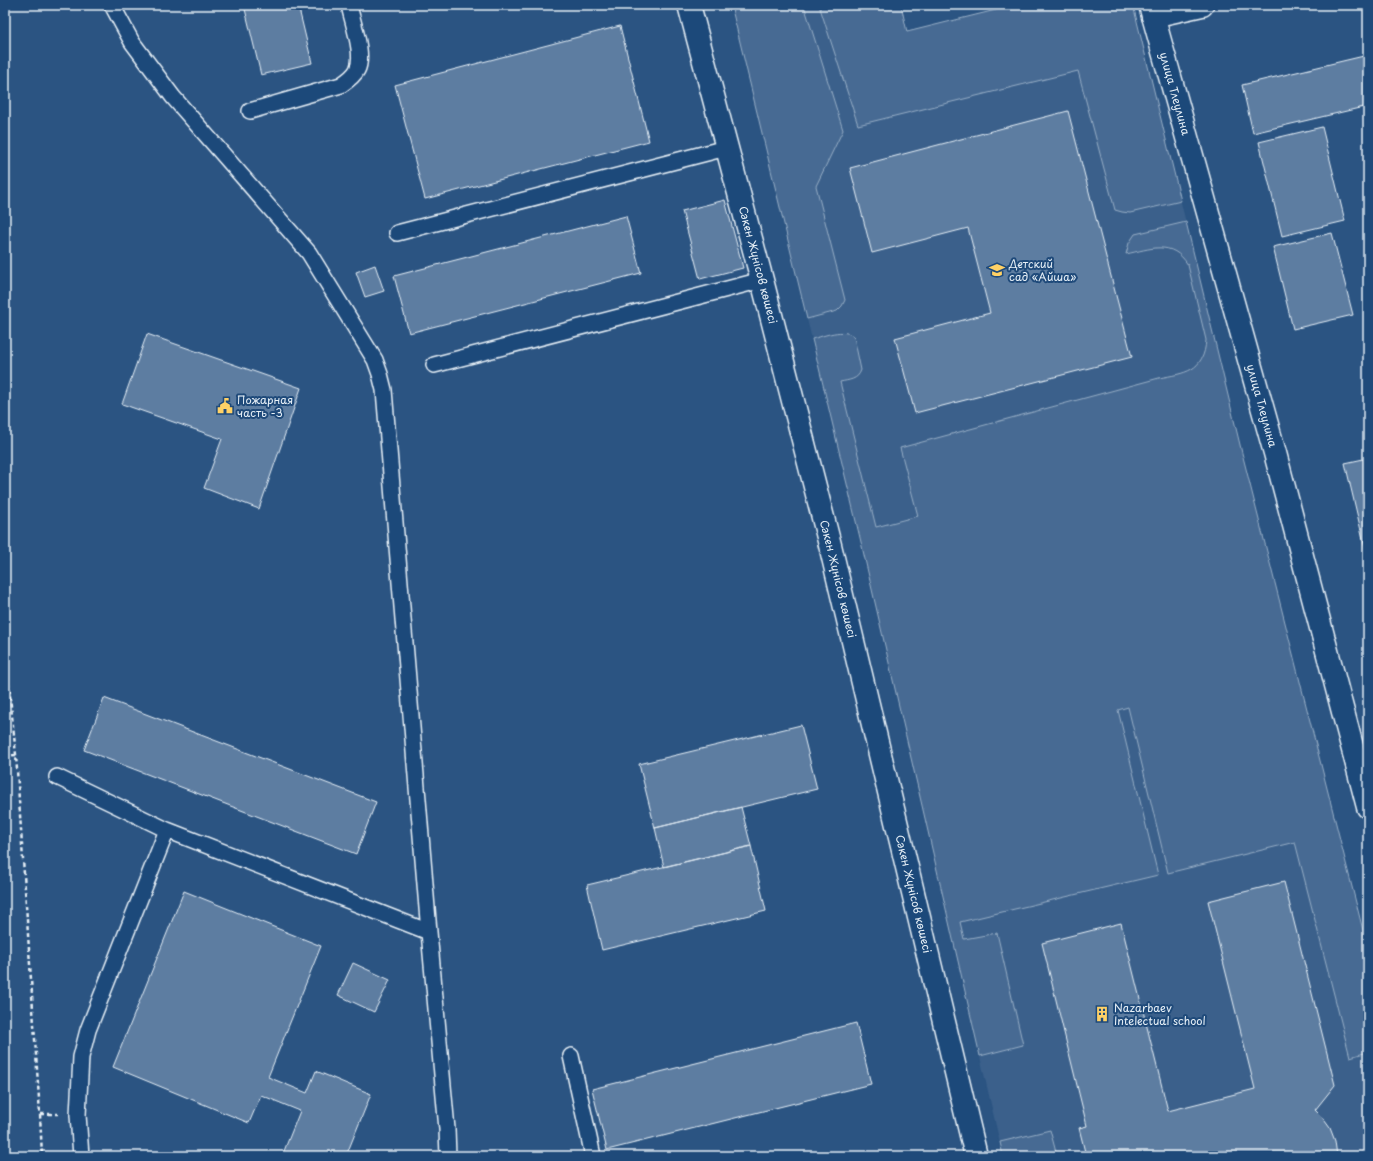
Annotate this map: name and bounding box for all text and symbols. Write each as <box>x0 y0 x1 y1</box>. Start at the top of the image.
street label: улица Тлеулина <box>1156 50 1195 137</box>
street label: Сәкен Жүнісов көшесі <box>735 204 782 326</box>
place label: Детский сад «Айша» <box>1008 255 1076 285</box>
school or university icon: Детский сад «Айша» <box>988 261 1006 279</box>
street label: улица Тлеулина <box>1243 362 1282 449</box>
place label: Пожарная часть -3 <box>237 391 293 421</box>
public building icon: Пожарная часть -3 <box>216 397 234 415</box>
street label: Сәкен Жүнісов көшесі <box>816 518 861 640</box>
street label: Сәкен Жүнісов көшесі <box>892 833 936 955</box>
place label: Nazarbaev Intelectual school <box>1114 999 1206 1029</box>
building icon: Nazarbaev Intelectual school <box>1093 1005 1111 1023</box>

